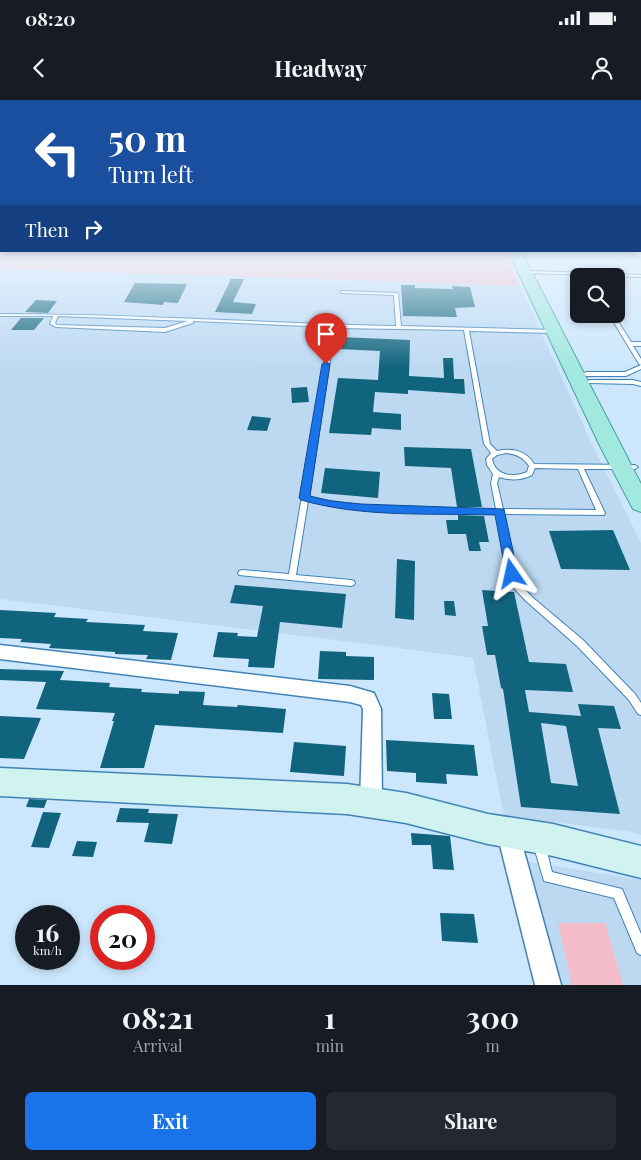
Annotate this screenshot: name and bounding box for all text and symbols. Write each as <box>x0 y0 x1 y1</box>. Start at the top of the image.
text: 08:20 <box>25 5 76 31</box>
text: Headway <box>274 53 367 83</box>
icon: back <box>25 54 53 82</box>
icon: person <box>588 54 616 82</box>
text: 50 m <box>108 114 186 161</box>
icon: left <box>25 120 90 185</box>
text: Turn left <box>108 159 193 189</box>
icon: right <box>79 215 107 243</box>
text: Then <box>25 216 69 242</box>
map controls <box>570 268 625 323</box>
button: search <box>570 268 625 323</box>
pin <box>305 313 347 364</box>
icon: arrive <box>312 320 340 348</box>
position arrow <box>485 547 537 599</box>
speed limit sign: 20 <box>90 905 155 970</box>
text: 16 <box>36 915 59 948</box>
text: km/h <box>33 942 62 958</box>
text: 08:21 <box>122 997 194 1037</box>
text: 1 <box>324 997 336 1037</box>
text: 300 <box>466 997 519 1037</box>
text: Arrival <box>133 1035 182 1056</box>
text: min <box>316 1035 344 1056</box>
text: m <box>485 1035 500 1056</box>
button: Exit <box>25 1092 316 1150</box>
button: Share <box>326 1092 616 1150</box>

